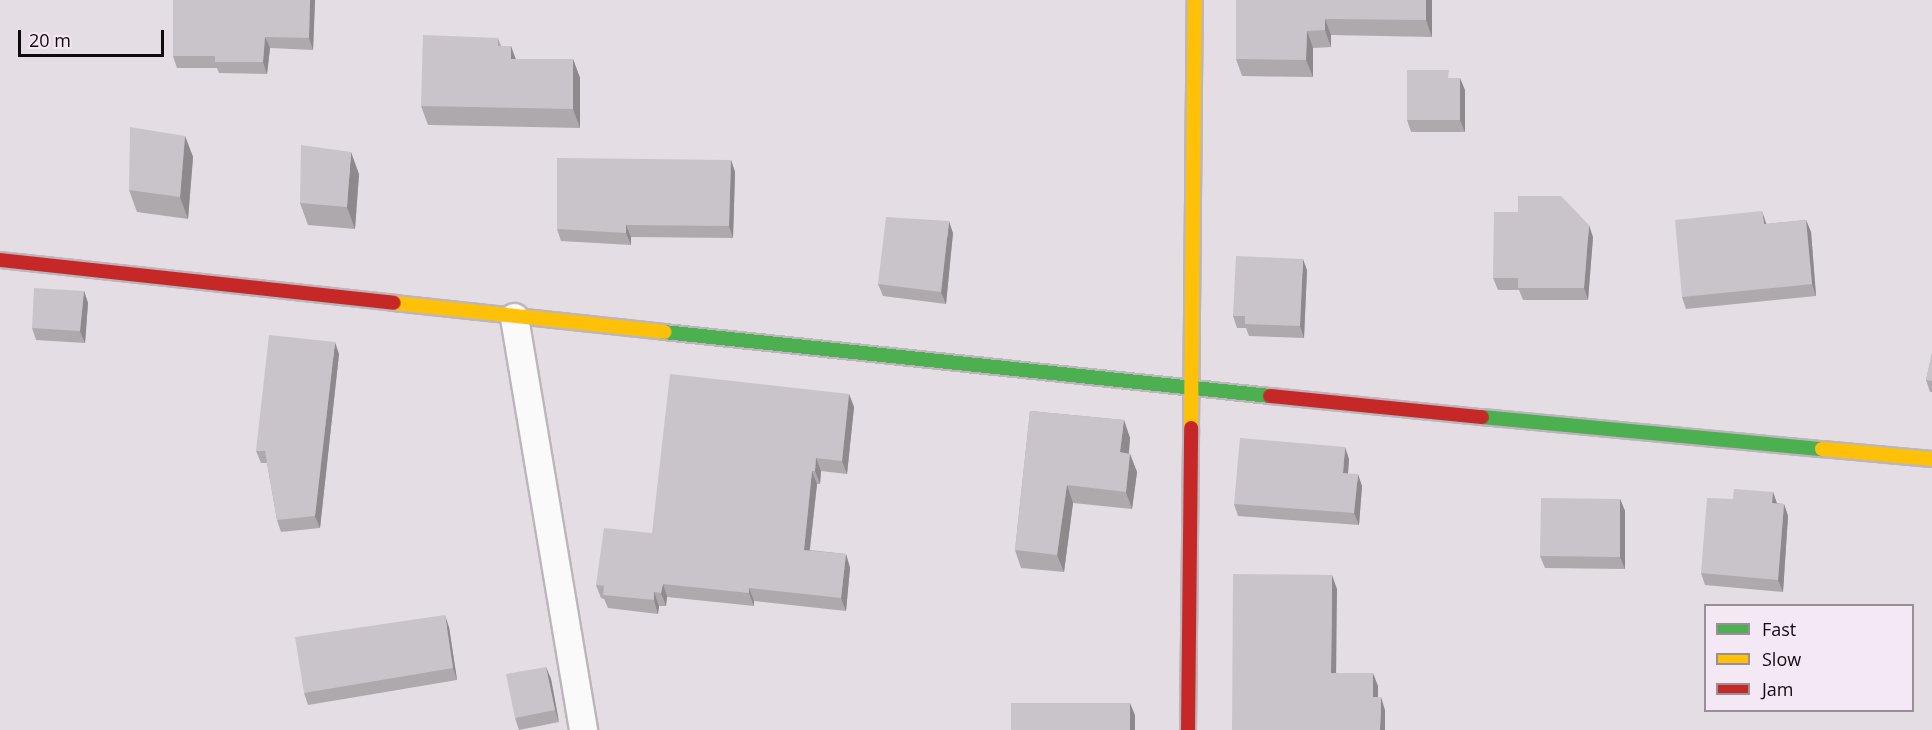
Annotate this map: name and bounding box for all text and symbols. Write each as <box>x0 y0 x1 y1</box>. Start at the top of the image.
scale bar <box>21 18 166 56</box>
text: 20 m <box>29 28 71 52</box>
legend <box>1704 604 1914 712</box>
text: Fast <box>1762 617 1796 641</box>
text: Slow <box>1762 647 1801 671</box>
text: Jam <box>1762 677 1794 701</box>

